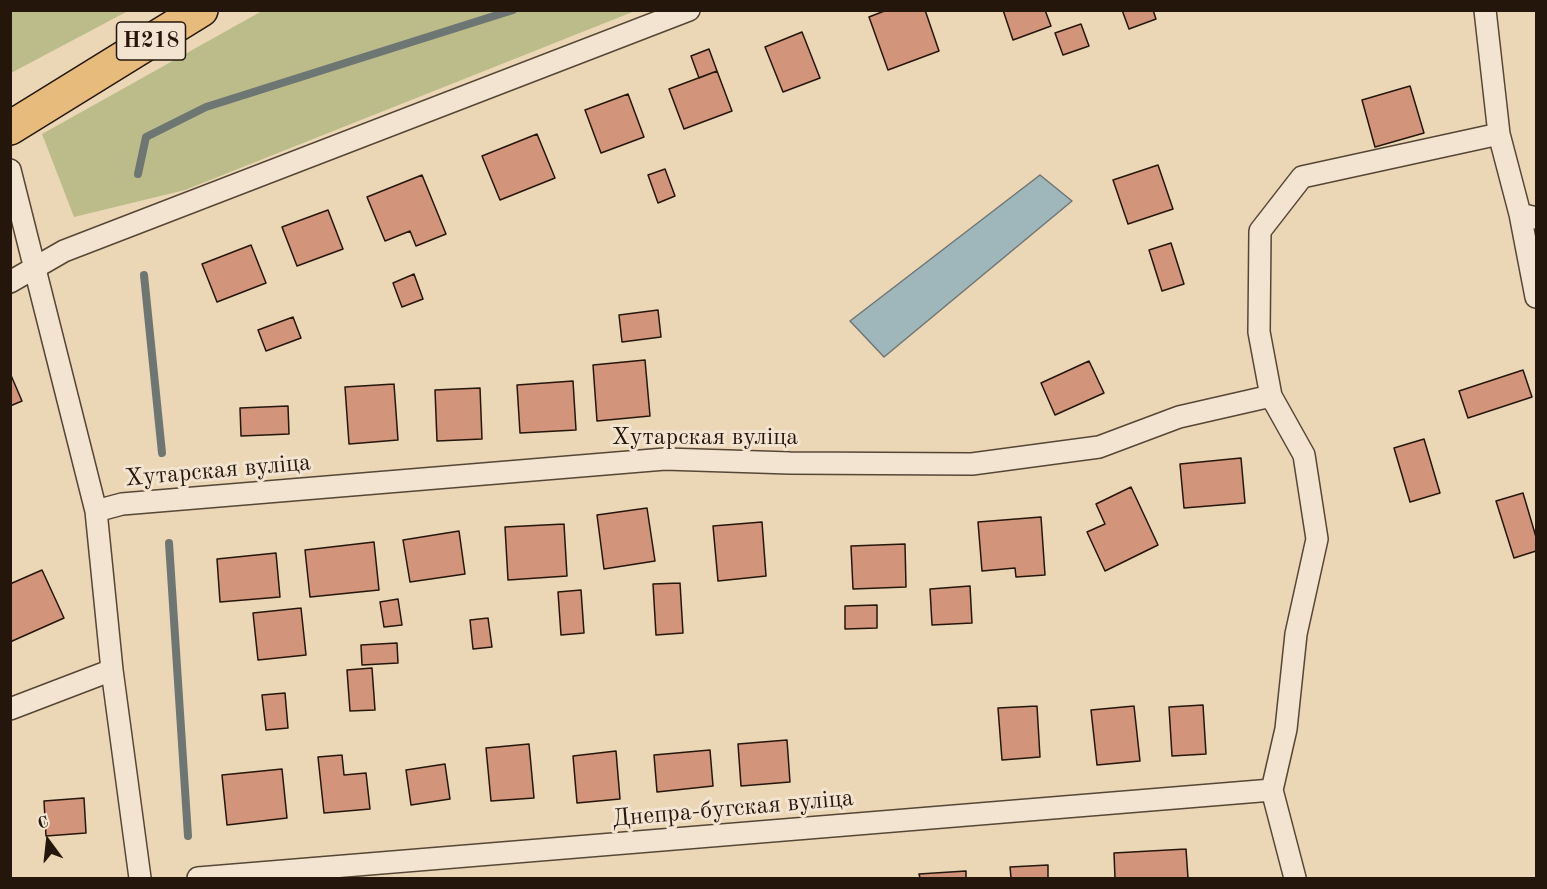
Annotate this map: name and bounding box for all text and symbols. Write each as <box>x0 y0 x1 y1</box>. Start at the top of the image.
road number: Н218 <box>116 22 186 60</box>
street label: Хутарская вуліца <box>612 424 798 452</box>
street label: Хутарская вуліца <box>124 449 312 493</box>
street label: Днепра-бугская вуліца <box>611 784 855 834</box>
north arrow <box>18 811 78 871</box>
text: С <box>36 815 51 833</box>

